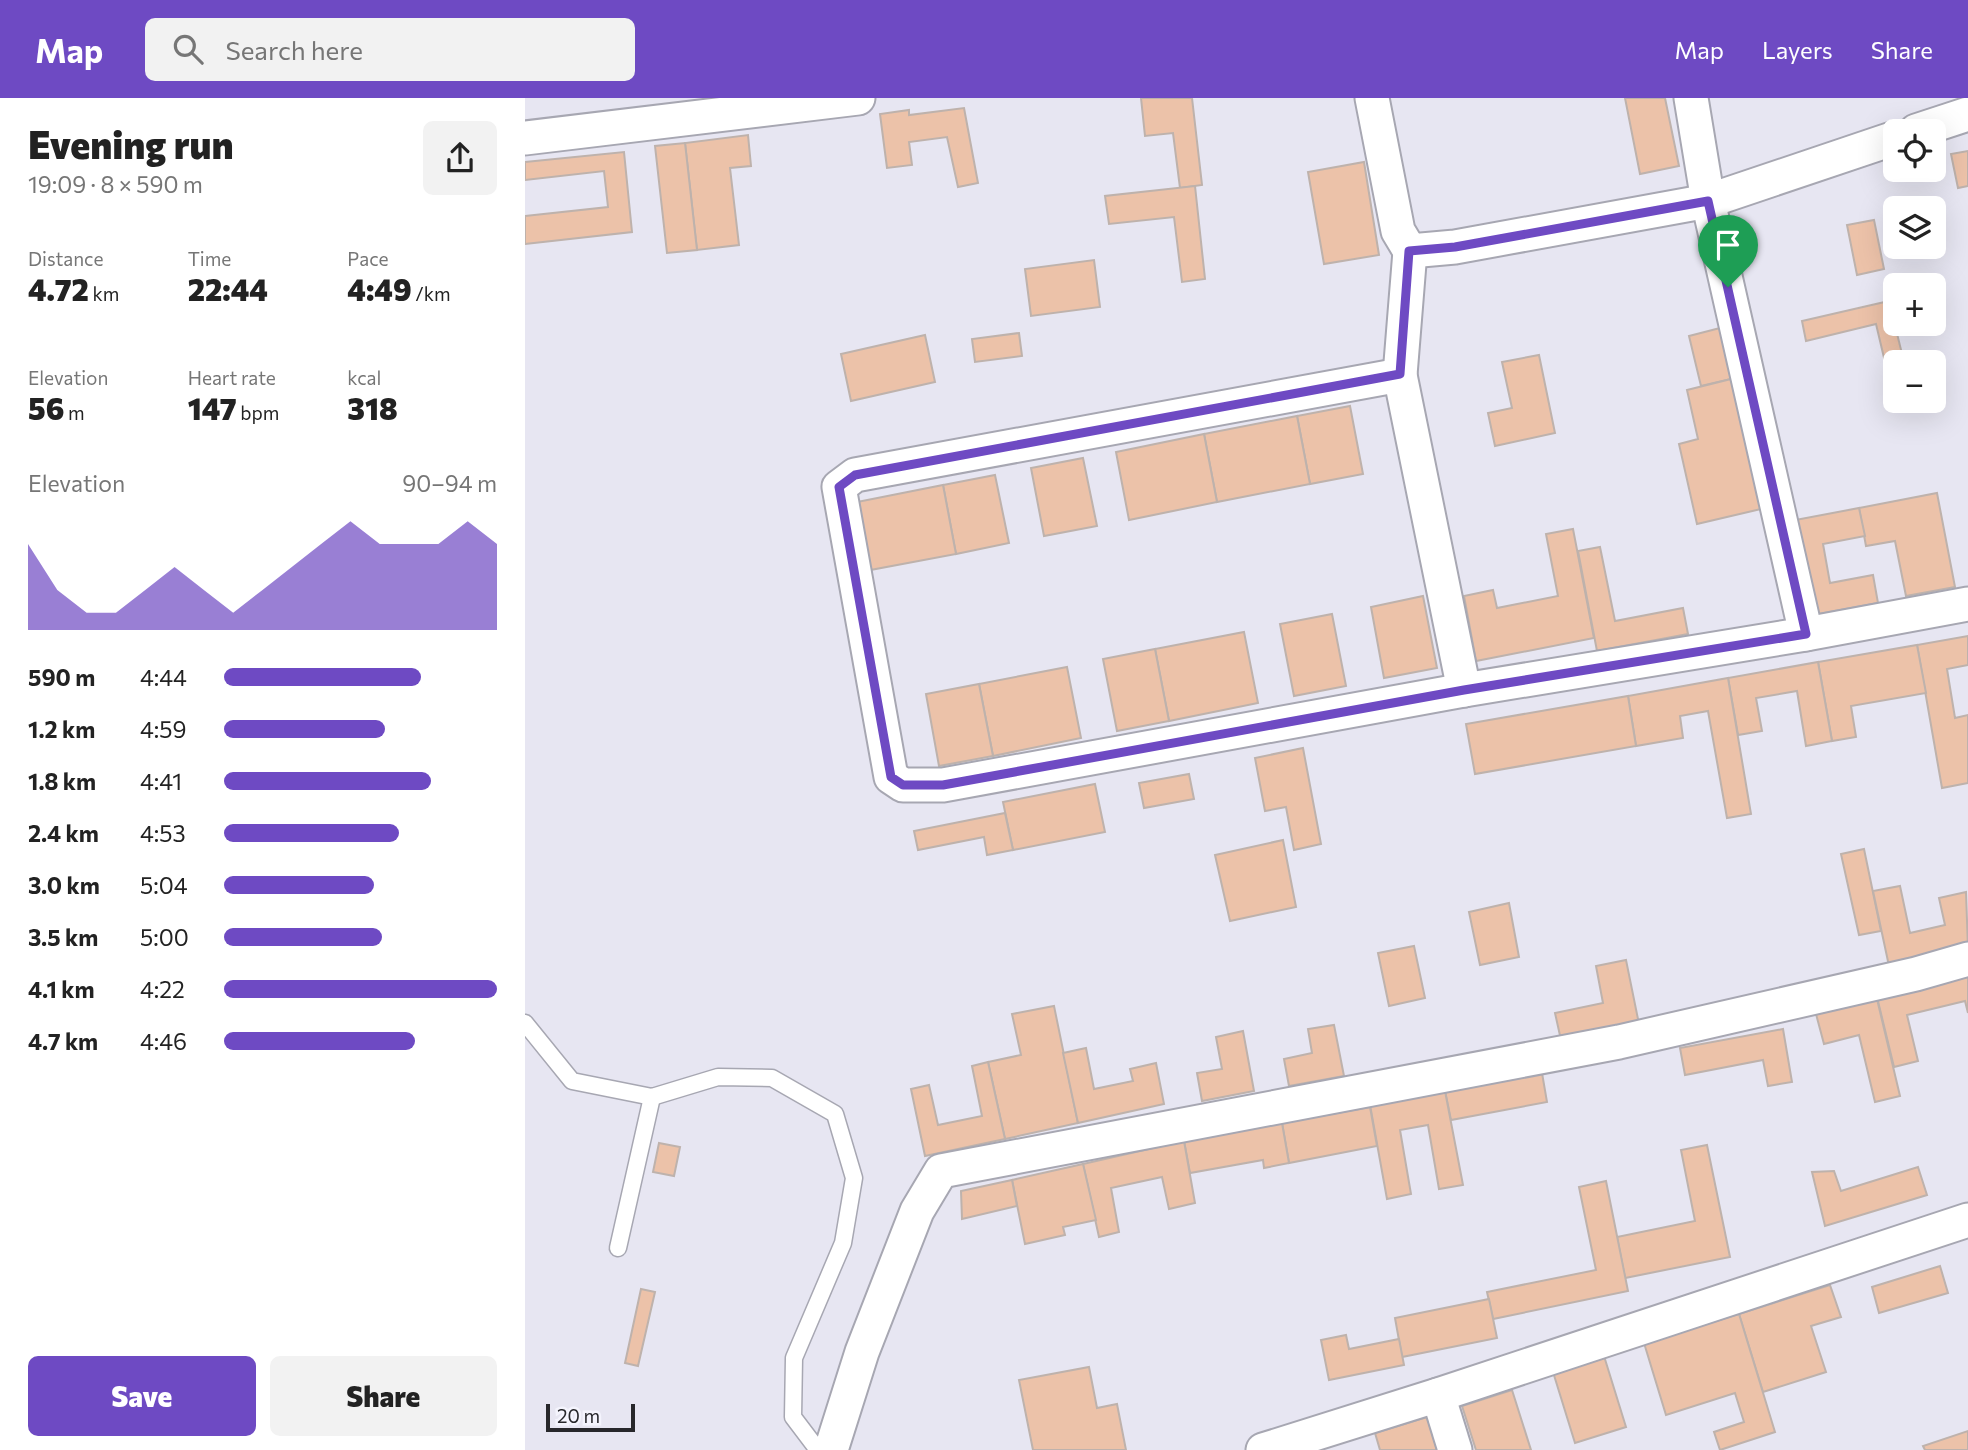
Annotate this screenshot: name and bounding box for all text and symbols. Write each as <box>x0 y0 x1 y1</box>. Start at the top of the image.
search box <box>145 18 635 81</box>
text: Map <box>35 29 103 70</box>
icon: search <box>169 30 207 68</box>
text: Search here <box>225 34 363 65</box>
text: Map <box>1675 35 1724 64</box>
text: Layers <box>1762 35 1833 64</box>
text: Share <box>1871 35 1933 64</box>
map controls <box>1883 119 1946 413</box>
button: locate <box>1883 119 1946 182</box>
text: Evening run <box>28 120 234 167</box>
button: share <box>423 121 497 195</box>
text: 19:09 · 8 × 590 m <box>28 170 203 198</box>
button: layers <box>1883 196 1946 259</box>
pin <box>1698 215 1758 287</box>
icon: arrive <box>1709 226 1747 264</box>
text: Distance <box>28 247 104 270</box>
text: Time <box>188 247 231 270</box>
text: Pace <box>347 247 389 270</box>
text: 4.72 <box>28 270 89 307</box>
text: 22:44 <box>188 270 268 307</box>
text: 4:49 <box>347 270 412 307</box>
button: + <box>1883 273 1946 336</box>
text: km <box>89 282 119 305</box>
text: /km <box>412 282 451 305</box>
button: − <box>1883 350 1946 413</box>
text: Elevation <box>28 366 108 389</box>
text: Heart rate <box>188 366 276 389</box>
text: kcal <box>347 366 381 389</box>
text: 56 <box>28 389 64 426</box>
text: 147 <box>188 389 237 426</box>
text: 318 <box>347 389 398 426</box>
text: m <box>64 401 85 424</box>
text: bpm <box>237 401 279 424</box>
text: Elevation <box>28 469 125 497</box>
text: 90–94 m <box>402 469 497 497</box>
text: 590 m <box>28 663 95 691</box>
text: 4:44 <box>140 663 187 691</box>
text: 1.2 km <box>28 715 95 743</box>
text: 4:59 <box>140 715 186 743</box>
text: 1.8 km <box>28 767 96 795</box>
text: 4:41 <box>140 767 182 795</box>
text: 2.4 km <box>28 819 99 847</box>
text: 4:53 <box>140 819 186 847</box>
text: 3.0 km <box>28 871 100 899</box>
text: 5:04 <box>140 871 187 899</box>
text: 3.5 km <box>28 923 98 951</box>
text: 5:00 <box>140 923 189 951</box>
text: 4.1 km <box>28 975 94 1003</box>
text: 4:22 <box>140 975 185 1003</box>
text: 4.7 km <box>28 1027 98 1055</box>
text: 4:46 <box>140 1027 187 1055</box>
button: Save <box>28 1356 256 1436</box>
button: Share <box>270 1356 497 1436</box>
scale bar <box>546 1401 635 1433</box>
text: 20 m <box>557 1404 600 1427</box>

